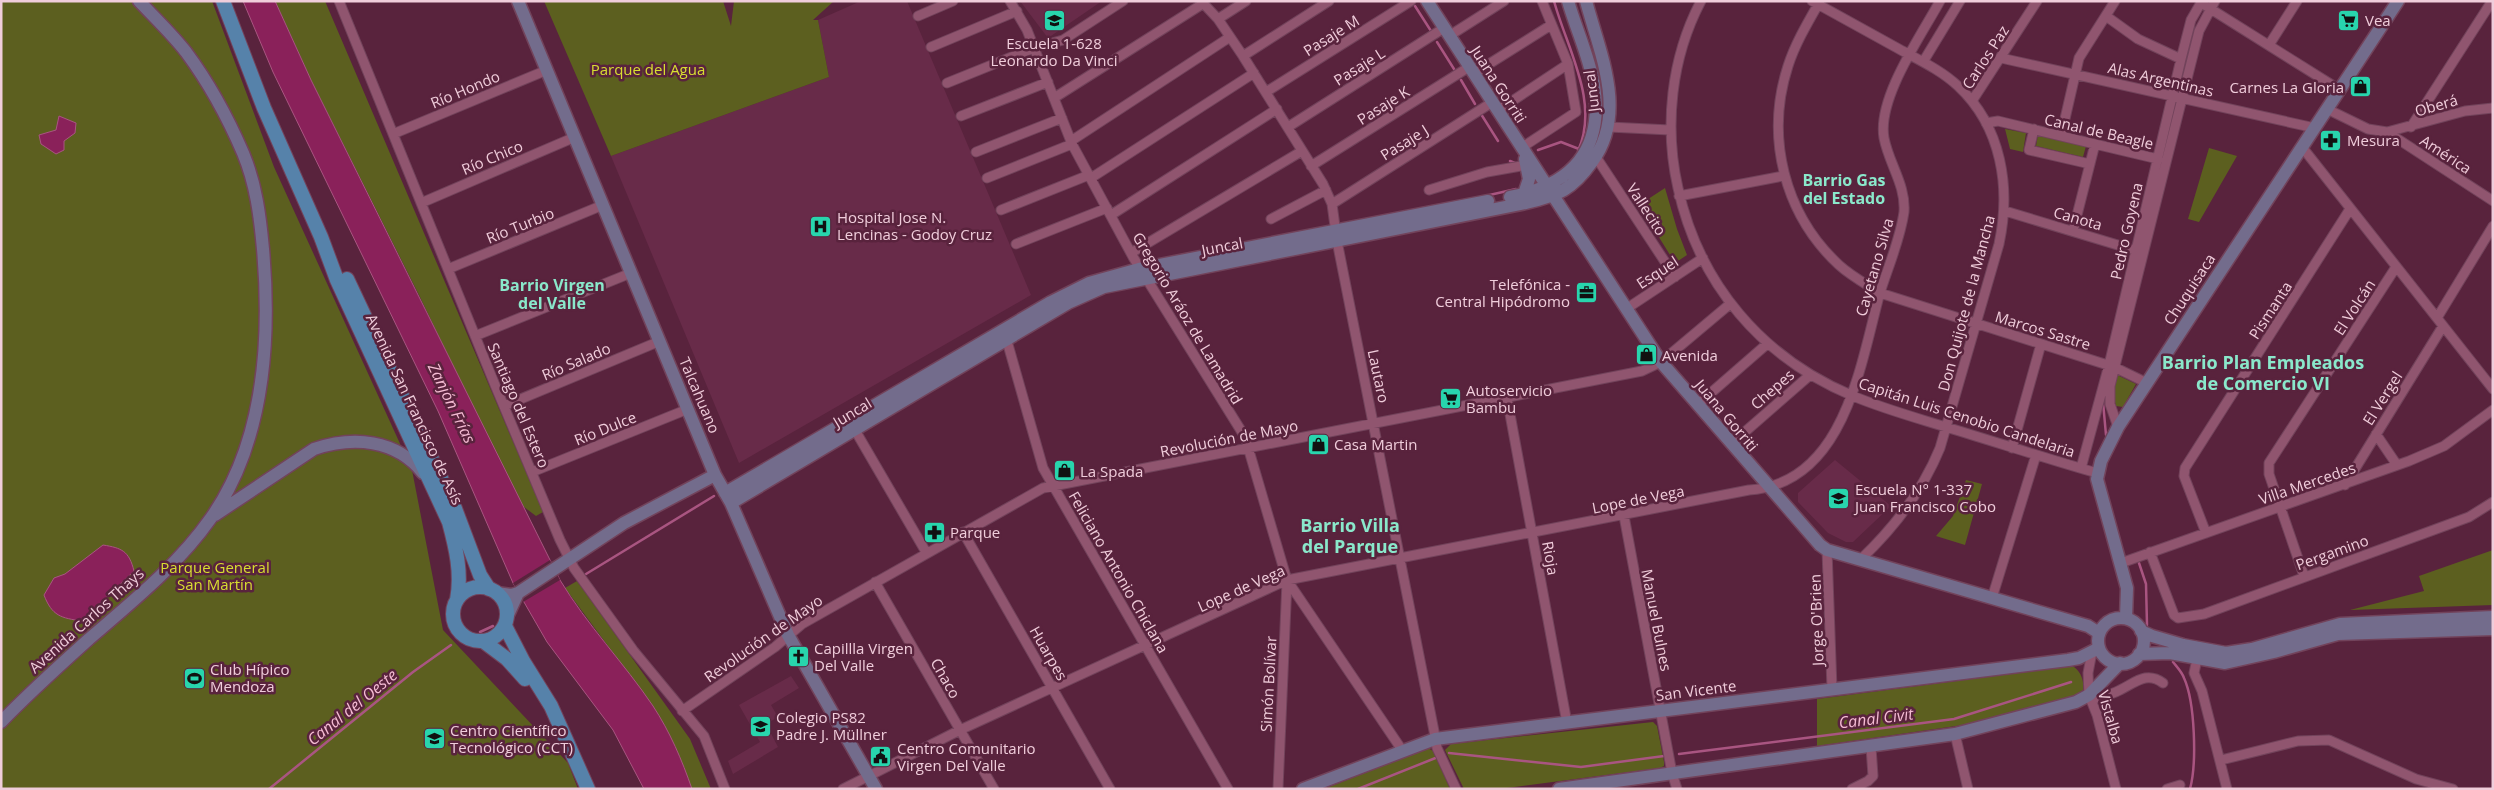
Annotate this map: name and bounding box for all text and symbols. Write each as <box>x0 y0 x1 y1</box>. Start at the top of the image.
school or university icon: Escuela 1-628 Leonardo Da Vinci <box>1042 8 1066 32</box>
supermarket icon: Vea <box>2337 8 2361 32</box>
street label: Pasaje M <box>1299 10 1363 60</box>
place label: Vea <box>2365 10 2391 30</box>
street label: Carlos Paz <box>1957 21 2013 93</box>
place label: Escuela 1-628 Leonardo Da Vinci <box>990 33 1118 70</box>
street label: Juana Gorriti <box>1466 40 1531 126</box>
street label: Pasaje L <box>1330 42 1389 90</box>
street label: Alas Argentinas <box>2106 57 2216 101</box>
park label: Parque del Agua <box>591 59 705 79</box>
street label: Río Hondo <box>427 65 503 113</box>
street label: Juncal <box>1579 69 1604 115</box>
shop icon: Carnes La Gloria <box>2348 75 2372 99</box>
place label: Carnes La Gloria <box>2229 77 2344 97</box>
street label: Pasaje K <box>1353 81 1414 129</box>
street label: Oberá <box>2412 89 2460 121</box>
street label: Canal de Beagle <box>2043 109 2155 153</box>
street label: Pasaje J <box>1376 119 1432 165</box>
pharmacy icon: Mesura <box>2319 128 2343 152</box>
place label: Mesura <box>2347 130 2400 150</box>
street label: América <box>2417 130 2475 178</box>
street label: Río Chico <box>458 135 526 179</box>
district label: Barrio Gas del Estado <box>1802 169 1886 209</box>
street label: Vallecito <box>1623 179 1671 239</box>
street label: Pedro Goyena <box>2105 180 2147 282</box>
street label: Río Turbio <box>483 202 557 248</box>
street label: Canota <box>2051 202 2105 234</box>
place label: Hospital Jose N. Lencinas - Godoy Cruz <box>837 207 992 244</box>
street label: Don Quijote de la Mancha <box>1933 213 1999 393</box>
hospital icon: Hospital Jose N. Lencinas - Godoy Cruz <box>809 214 833 238</box>
street label: Cayetano Silva <box>1850 216 1898 318</box>
street label: Gregorio Aráoz de Lamadrid <box>1129 228 1247 408</box>
street label: Juncal <box>1198 232 1244 260</box>
street label: Chuquisaca <box>2159 250 2219 328</box>
street label: Esquel <box>1632 251 1682 293</box>
district label: Barrio Virgen del Valle <box>499 274 605 314</box>
place label: Telefónica - Central Hipódromo <box>1435 274 1570 311</box>
street label: El Volcán <box>2329 275 2379 339</box>
street label: Pismanta <box>2244 277 2296 343</box>
office icon: Telefónica - Central Hipódromo <box>1574 281 1598 305</box>
street label: Marcos Sastre <box>1993 306 2093 354</box>
street label: Avenida San Francisco de Asís <box>362 310 468 508</box>
street label: Río Salado <box>539 338 613 384</box>
street label: Santiago del Estero <box>484 339 554 471</box>
shop icon: Avenida <box>1634 343 1658 367</box>
place label: Avenida <box>1662 345 1718 365</box>
street label: Lautaro <box>1364 347 1394 405</box>
district label: Barrio Plan Empleados de Comercio VI <box>2162 350 2364 395</box>
street label: Talcahuano <box>675 354 725 436</box>
water label: Zanjón Frías <box>423 358 481 447</box>
street label: Chepes <box>1746 364 1798 414</box>
street label: El Vergel <box>2358 367 2406 429</box>
street label: Juana Gorriti <box>1690 373 1763 455</box>
street label: Capitán Luis Cenobio Candelaria <box>1856 373 2078 461</box>
place label: Autoservicio Bambu <box>1466 380 1552 417</box>
supermarket icon: Autoservicio Bambu <box>1438 387 1462 411</box>
street label: Juncal <box>827 393 875 432</box>
street label: Río Dulce <box>571 406 639 450</box>
street label: Revolución de Mayo <box>1158 415 1300 461</box>
shop icon: Casa Martin <box>1306 432 1330 456</box>
place label: Casa Martin <box>1334 434 1417 454</box>
street label: Villa Mercedes <box>2256 457 2358 509</box>
shop icon: La Spada <box>1052 459 1076 483</box>
place label: La Spada <box>1080 461 1143 481</box>
place label: Escuela N° 1-337 Juan Francisco Cobo <box>1853 479 1996 516</box>
street label: Lope de Vega <box>1590 480 1686 518</box>
school or university icon: Escuela N° 1-337 Juan Francisco Cobo <box>1827 486 1851 510</box>
street label: Feliciano Antonio Chiclana <box>1064 488 1174 656</box>
district label: Barrio Villa del Parque <box>1300 513 1400 558</box>
pharmacy icon: Parque <box>922 520 946 544</box>
place label: Parque <box>950 522 1000 542</box>
street label: Pergamino <box>2293 530 2371 574</box>
street label: Rioja <box>1538 539 1564 577</box>
park label: Parque General San Martín <box>160 557 270 594</box>
street label: Lope de Vega <box>1194 560 1288 616</box>
street label: Avenida Carlos Thays <box>24 563 148 677</box>
street label: Manuel Bulnes <box>1637 567 1677 673</box>
street label: Jorge O'Brien <box>1804 574 1828 668</box>
street label: Revolución de Mayo <box>700 590 826 686</box>
street label: Huarpes <box>1025 622 1073 684</box>
street label: Simón Bolívar <box>1255 635 1281 733</box>
place label: Capillla Virgen Del Valle <box>814 638 913 675</box>
church icon: Capillla Virgen Del Valle <box>786 645 810 669</box>
street label: Chaco <box>927 654 965 702</box>
place label: Club Hípico Mendoza <box>210 659 290 696</box>
water label: Canal del Oeste <box>302 664 402 750</box>
sports icon: Club Hípico Mendoza <box>182 666 206 690</box>
street label: San Vicente <box>1655 675 1737 705</box>
street label: Vistalba <box>2094 688 2128 746</box>
water label: Canal Civit <box>1837 702 1915 733</box>
place label: Colegio PS82 Padre J. Müllner <box>776 707 887 744</box>
school or university icon: Colegio PS82 Padre J. Müllner <box>748 714 772 738</box>
place label: Centro Científico Tecnológico (CCT) <box>450 720 573 757</box>
school or university icon: Centro Científico Tecnológico (CCT) <box>422 727 446 751</box>
place label: Centro Comunitario Virgen Del Valle <box>897 738 1036 775</box>
public building icon: Centro Comunitario Virgen Del Valle <box>869 745 893 769</box>

